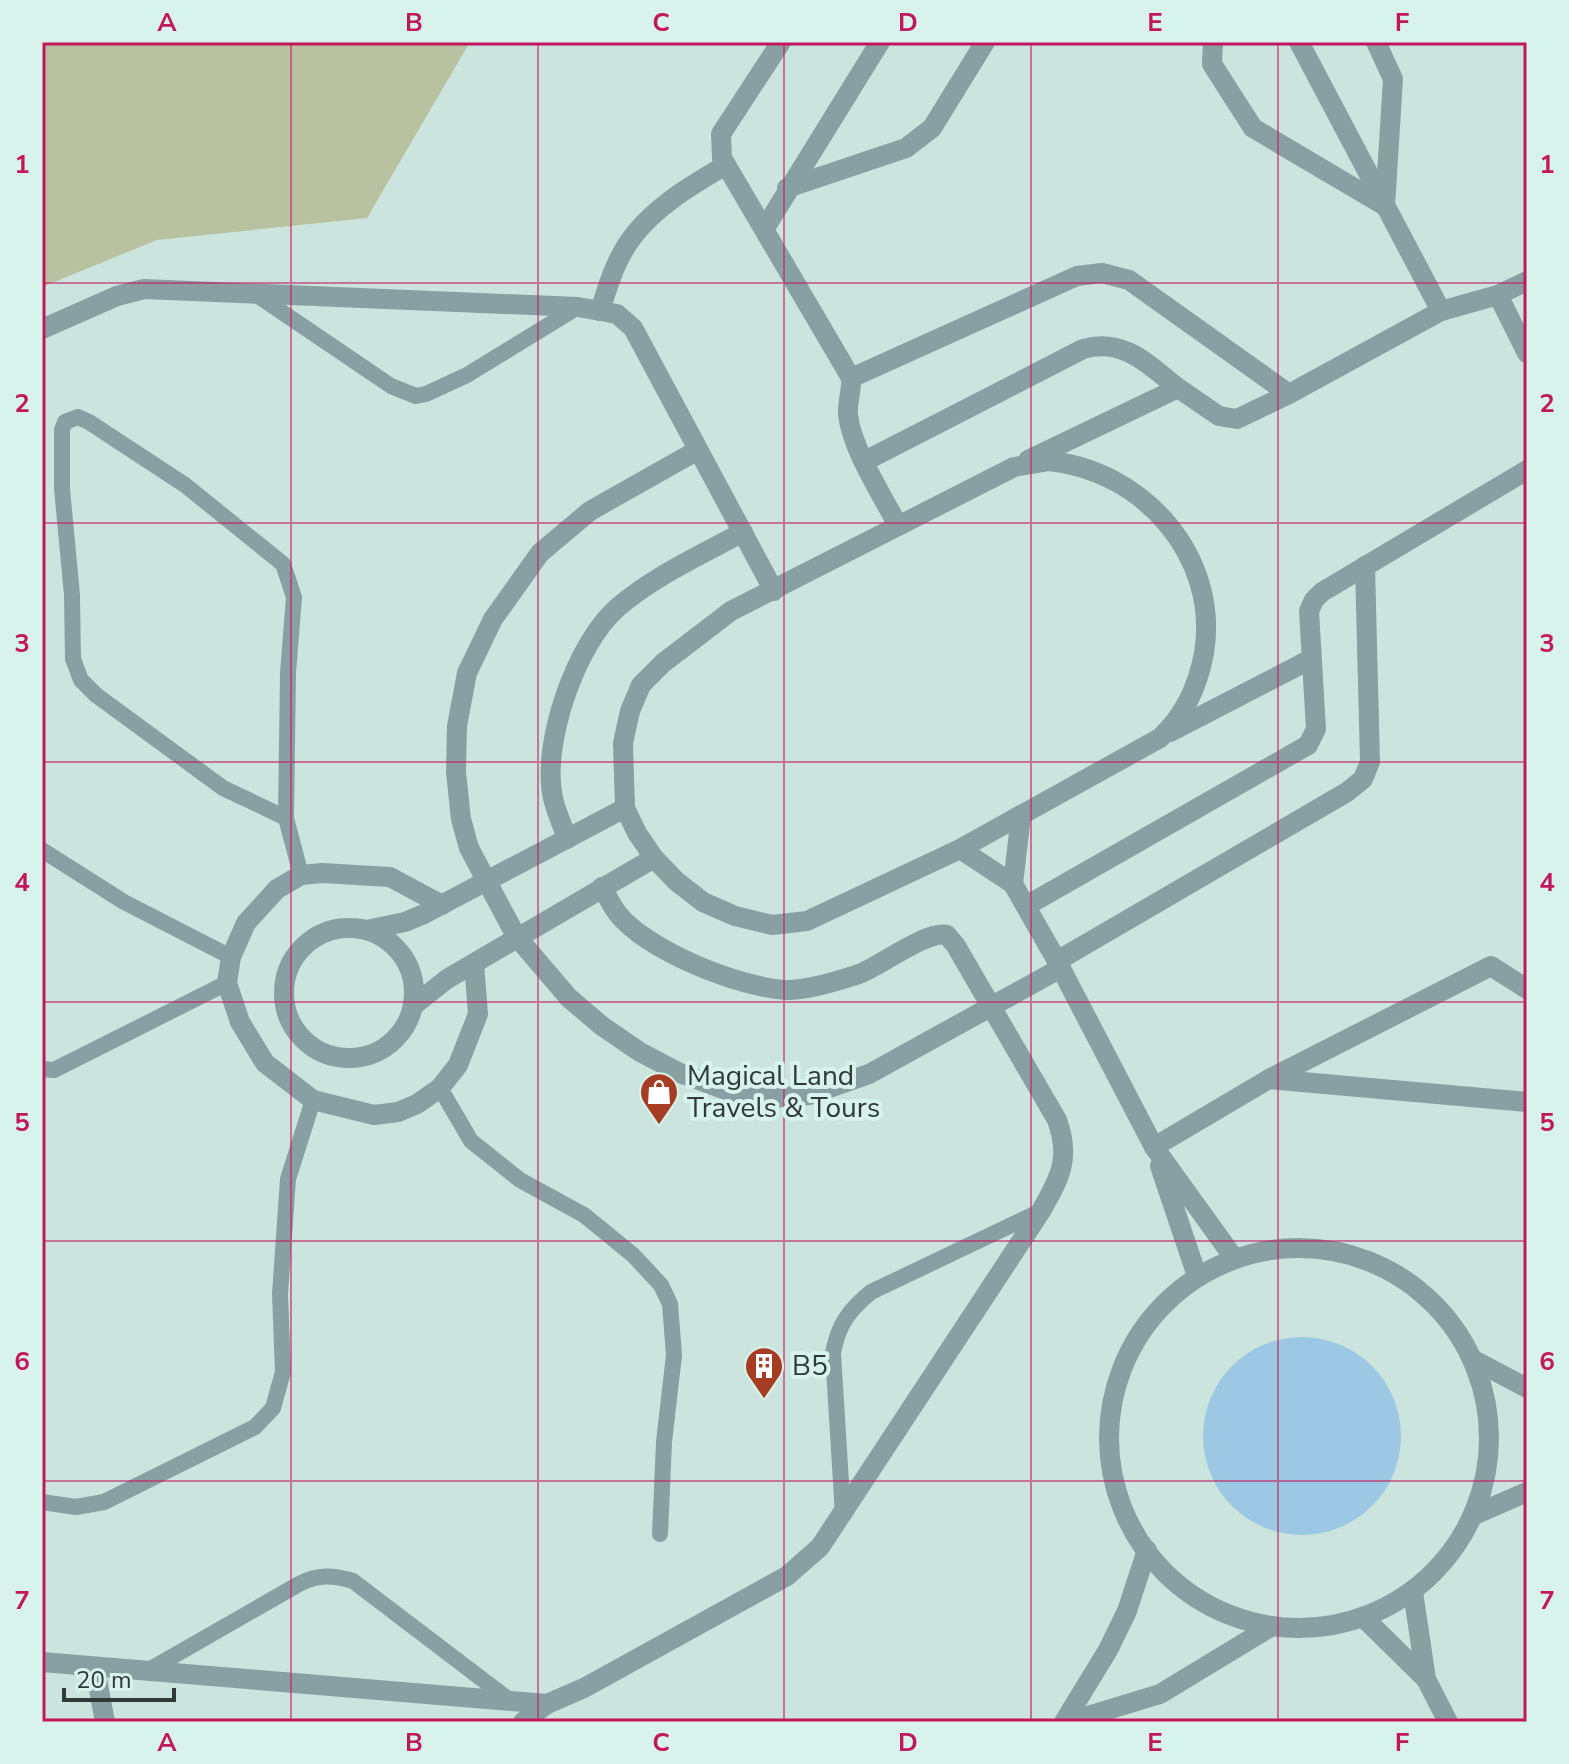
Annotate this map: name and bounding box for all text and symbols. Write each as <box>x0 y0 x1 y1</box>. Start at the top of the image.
text: A <box>157 5 177 40</box>
text: B <box>405 5 423 40</box>
text: C <box>652 5 670 40</box>
text: D <box>898 5 918 40</box>
text: E <box>1147 5 1163 40</box>
text: F <box>1395 5 1409 40</box>
text: 1 <box>14 147 30 182</box>
text: 1 <box>1539 147 1555 182</box>
text: 2 <box>14 386 30 421</box>
text: 2 <box>1539 386 1555 421</box>
text: 3 <box>14 626 30 661</box>
text: 3 <box>1539 626 1555 661</box>
text: 4 <box>14 865 30 900</box>
text: 4 <box>1539 865 1555 900</box>
place label: Magical Land Travels & Tours <box>687 1057 880 1127</box>
shop icon: Magical Land Travels & Tours <box>638 1071 680 1126</box>
text: 5 <box>14 1105 30 1140</box>
text: 5 <box>1539 1105 1555 1140</box>
text: 6 <box>14 1344 30 1379</box>
text: 6 <box>1539 1344 1555 1379</box>
building icon: B5 <box>743 1345 785 1400</box>
place label: B5 <box>792 1347 828 1385</box>
text: 7 <box>14 1583 30 1618</box>
text: 7 <box>1539 1583 1555 1618</box>
scale bar <box>64 1652 174 1702</box>
text: 20 m <box>76 1664 132 1696</box>
text: A <box>157 1725 177 1760</box>
text: B <box>405 1725 423 1760</box>
text: C <box>652 1725 670 1760</box>
text: D <box>898 1725 918 1760</box>
text: E <box>1147 1725 1163 1760</box>
text: F <box>1395 1725 1409 1760</box>

